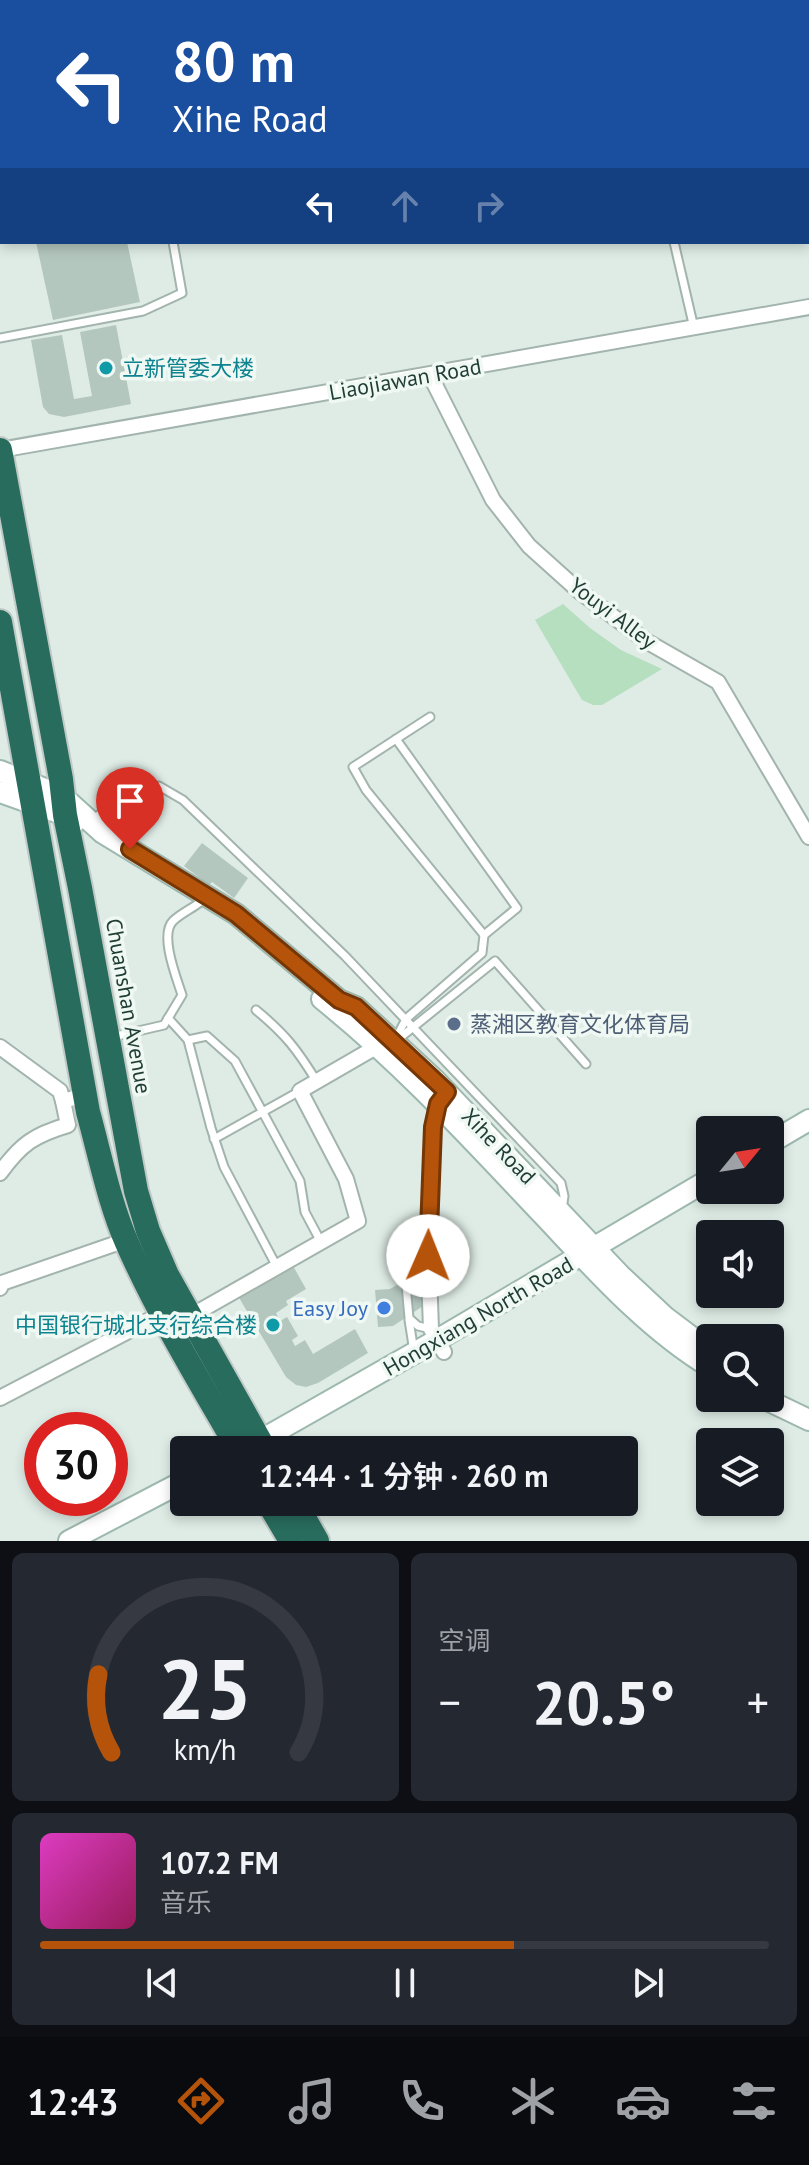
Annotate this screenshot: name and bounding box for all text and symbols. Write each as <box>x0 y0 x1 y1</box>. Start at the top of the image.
text: 80 m <box>172 25 295 97</box>
icon: left <box>40 32 144 136</box>
text: Xihe Road <box>172 95 328 142</box>
icon: left <box>299 184 343 228</box>
icon: ahead <box>383 184 427 228</box>
icon: right <box>467 184 511 228</box>
street label: Liaojiawan Road <box>327 352 483 406</box>
place label: 立新管委大楼 <box>122 354 254 382</box>
marker: 立新管委大楼 <box>97 359 115 377</box>
street label: Youyi Alley <box>564 571 663 655</box>
pin <box>96 767 164 849</box>
icon: arrive <box>108 779 152 823</box>
street label: Chuanshan Avenue <box>100 916 158 1096</box>
place label: 蒸湘区教育文化体育局 <box>470 1010 690 1038</box>
marker: 蒸湘区教育文化体育局 <box>445 1015 463 1033</box>
street label: Xihe Road <box>456 1102 542 1190</box>
north arrow <box>696 1116 784 1204</box>
map controls <box>696 1116 784 1516</box>
position arrow <box>386 1214 470 1298</box>
button: sound <box>696 1220 784 1308</box>
street label: Hongxiang North Road <box>378 1250 578 1382</box>
place label: Easy Joy <box>293 1294 369 1322</box>
marker: Easy Joy <box>375 1299 393 1317</box>
place label: 中国银行城北支行综合楼 <box>15 1311 257 1339</box>
marker: 中国银行城北支行综合楼 <box>264 1316 282 1334</box>
button: search <box>696 1324 784 1412</box>
speed limit sign: 30 <box>24 1412 128 1516</box>
button: layers <box>696 1428 784 1516</box>
text: 12:44 · 1 分钟 · 260 m <box>259 1456 549 1495</box>
text: 空调 <box>439 1624 491 1657</box>
text: 25 <box>158 1634 252 1742</box>
text: 20.5° <box>532 1663 675 1741</box>
text: − <box>439 1673 461 1730</box>
text: + <box>747 1673 769 1730</box>
text: km/h <box>174 1731 237 1768</box>
text: 107.2 FM <box>160 1843 279 1882</box>
text: 音乐 <box>160 1886 212 1919</box>
icon: previous <box>140 1961 184 2005</box>
icon: pause <box>383 1961 427 2005</box>
icon: next <box>626 1961 670 2005</box>
icon: directions <box>173 2073 229 2129</box>
icon: music <box>284 2073 340 2129</box>
icon: phone <box>394 2073 450 2129</box>
icon: climate <box>505 2073 561 2129</box>
icon: car <box>615 2073 671 2129</box>
icon: filters <box>726 2073 782 2129</box>
text: 12:43 <box>27 2078 119 2125</box>

